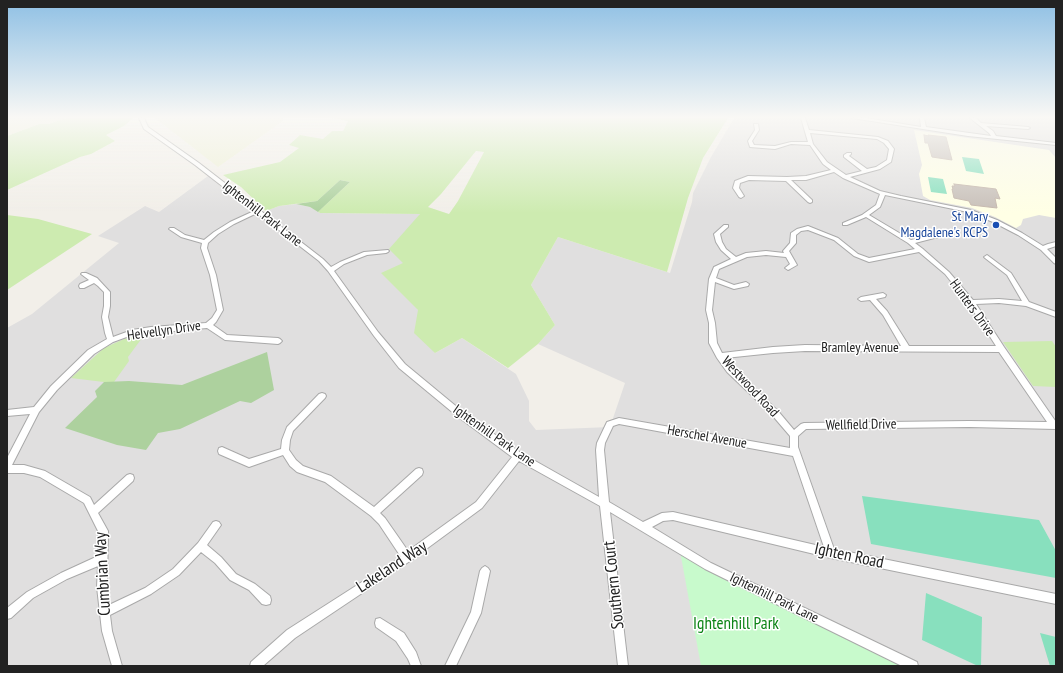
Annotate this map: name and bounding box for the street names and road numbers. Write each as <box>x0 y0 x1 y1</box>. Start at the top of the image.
street label: Ightenhill Park Lane <box>219 178 305 250</box>
street label: Hunters Drive <box>946 276 998 340</box>
street label: Helvellyn Drive <box>126 318 202 344</box>
street label: Bramley Avenue <box>821 340 899 356</box>
street label: Westwood Road <box>718 353 782 421</box>
street label: Ightenhill Park Lane <box>450 401 538 471</box>
street label: Wellfield Drive <box>825 416 897 434</box>
street label: Herschel Avenue <box>666 422 748 452</box>
street label: Cumbrian Way <box>91 532 115 616</box>
street label: Lakeland Way <box>353 537 431 597</box>
street label: Ighten Road <box>812 539 886 573</box>
street label: Southern Court <box>599 540 629 630</box>
street label: Ightenhill Park Lane <box>727 569 821 627</box>

